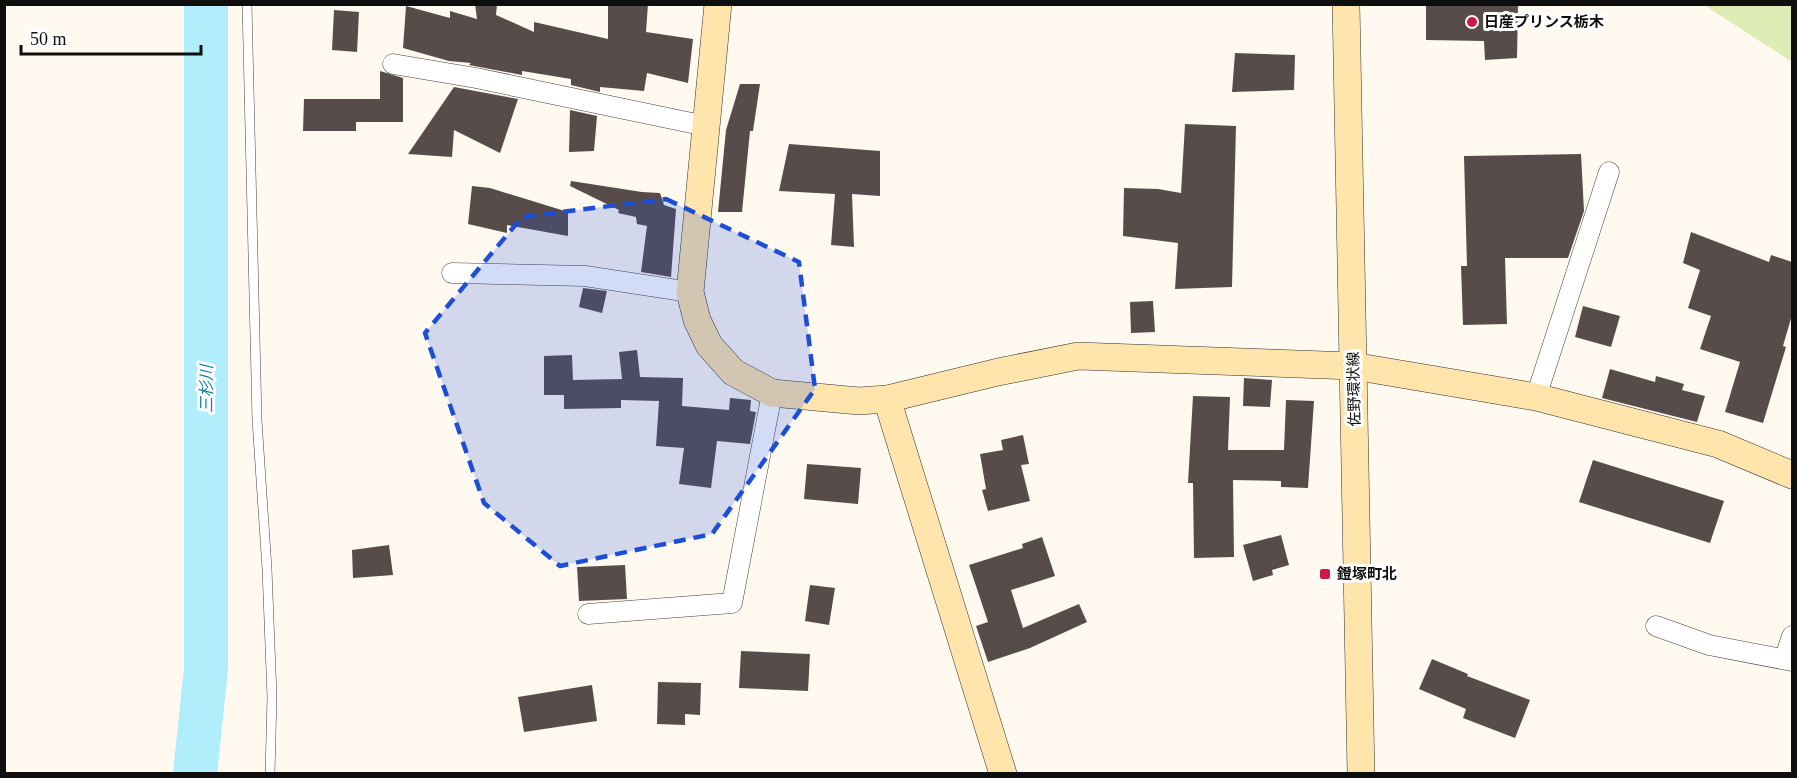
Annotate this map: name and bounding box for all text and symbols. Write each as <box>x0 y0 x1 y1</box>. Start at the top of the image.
place label: 日産プリンス栃木 <box>1484 14 1604 30</box>
marker: 日産プリンス栃木 <box>1465 15 1479 29</box>
scale bar <box>21 18 201 56</box>
text: 50 m <box>30 29 67 49</box>
street label: 佐野環状線 <box>1344 351 1363 427</box>
water label: 三杉川 <box>198 363 215 413</box>
place label: 鐙塚町北 <box>1336 566 1397 582</box>
marker: 鐙塚町北 <box>1318 567 1332 581</box>

